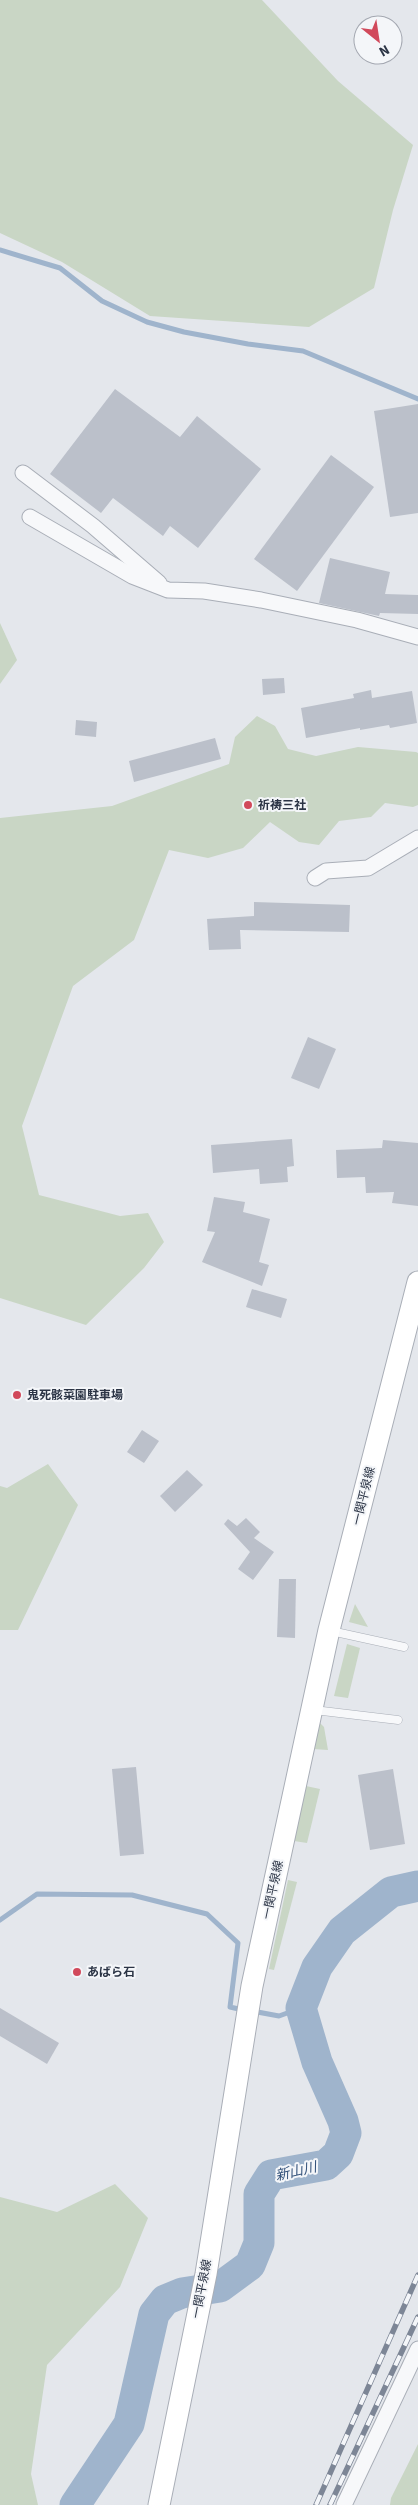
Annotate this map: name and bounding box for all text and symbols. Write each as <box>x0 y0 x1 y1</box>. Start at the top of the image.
north arrow <box>353 15 403 65</box>
text: N <box>375 39 393 61</box>
place label: 祈祷三社 <box>258 797 306 814</box>
marker: 祈祷三社 <box>242 799 254 811</box>
place label: 鬼死骸菜園駐車場 <box>27 1387 123 1404</box>
marker: 鬼死骸菜園駐車場 <box>11 1389 23 1401</box>
street label: 一関平泉線 <box>348 1465 380 1527</box>
street label: 一関平泉線 <box>258 1859 288 1921</box>
place label: あばら石 <box>87 1964 135 1981</box>
marker: あばら石 <box>71 1966 83 1978</box>
water label: 新山川 <box>273 2157 321 2186</box>
street label: 一関平泉線 <box>188 2258 216 2320</box>

